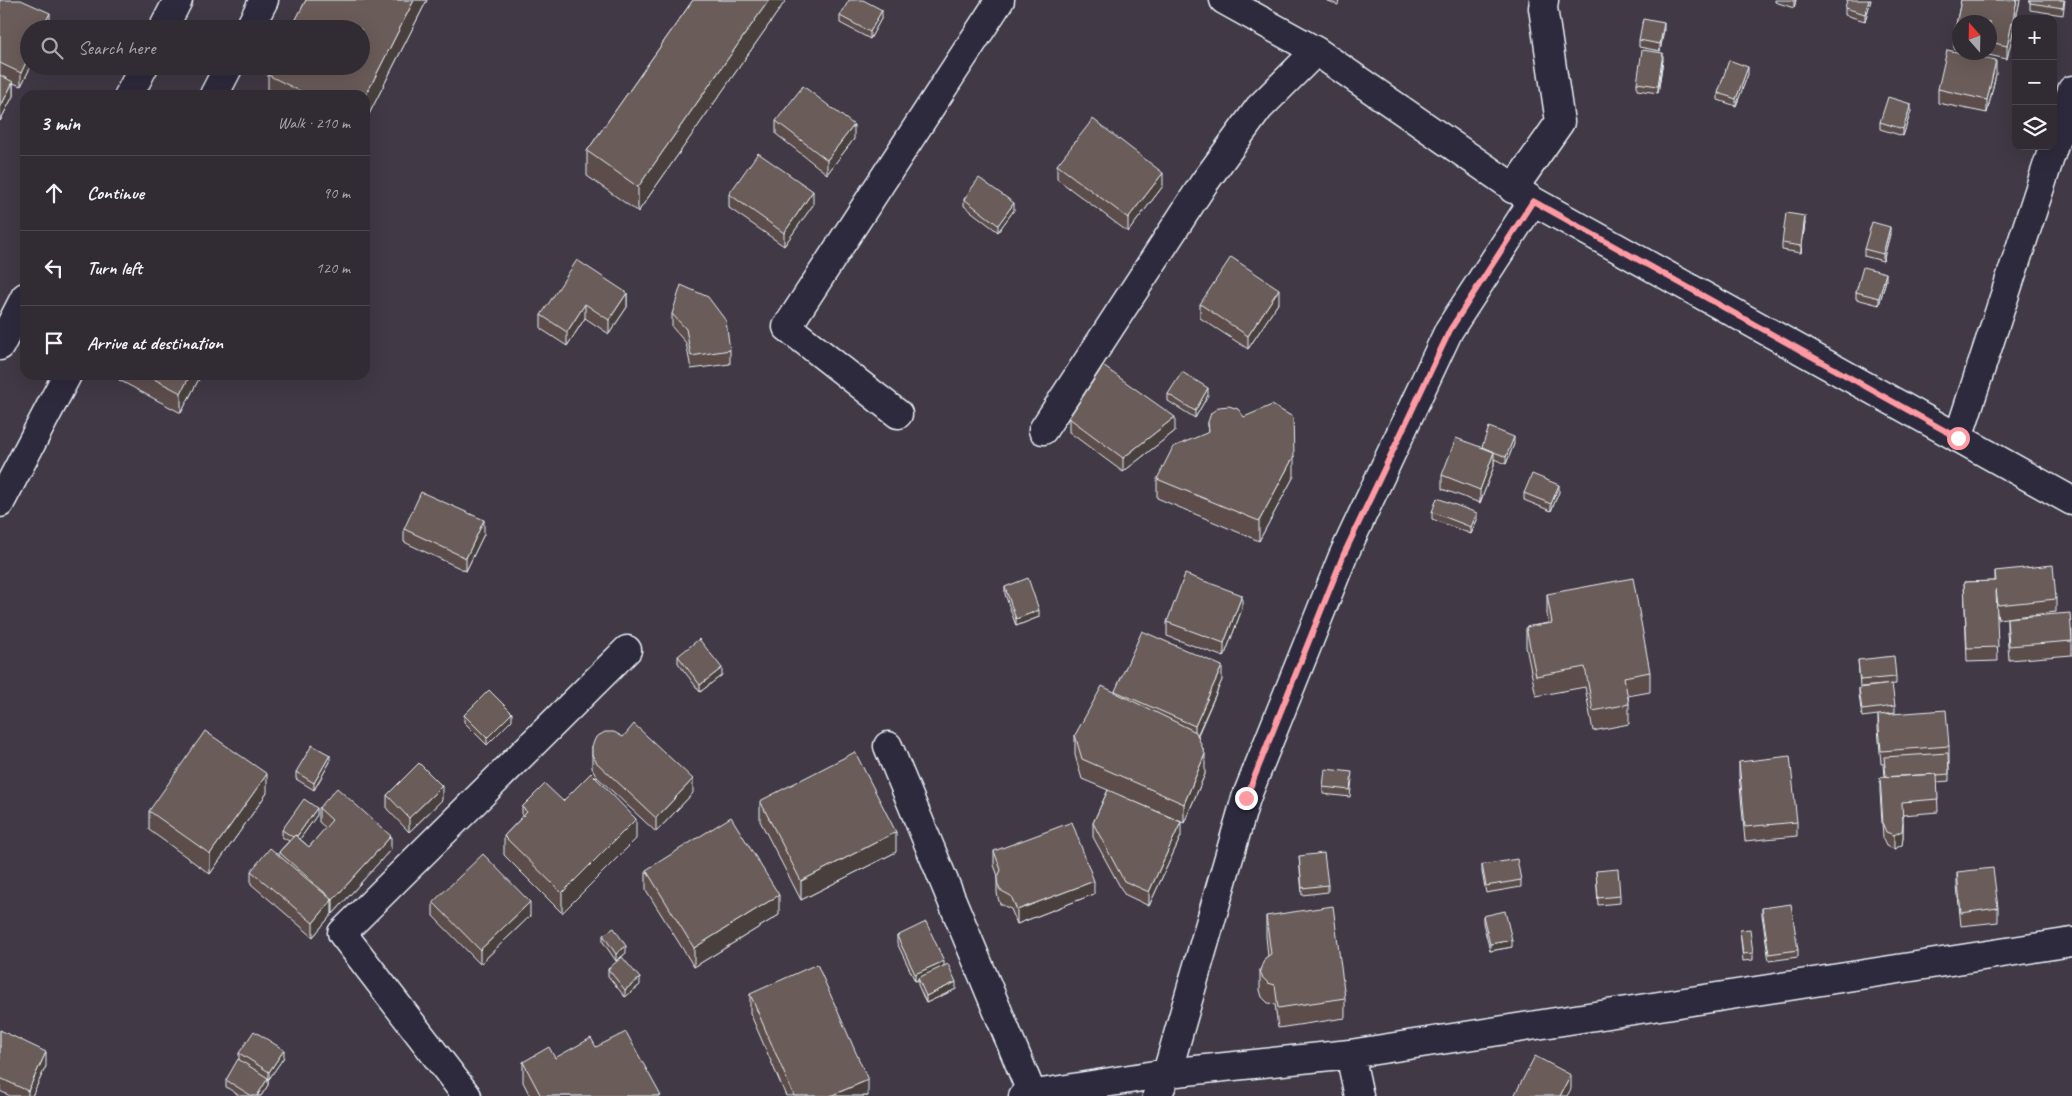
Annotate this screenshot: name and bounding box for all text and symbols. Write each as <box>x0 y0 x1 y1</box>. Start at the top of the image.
north arrow <box>1952 15 1997 60</box>
map controls <box>2012 15 2057 150</box>
button: + <box>2012 15 2057 60</box>
search box <box>20 20 370 75</box>
icon: search <box>38 34 66 62</box>
text: Search here <box>78 36 155 60</box>
button: − <box>2012 60 2057 105</box>
button: layers <box>2012 105 2057 150</box>
text: 3 min <box>40 110 80 136</box>
text: Walk · 210 m <box>278 113 350 133</box>
icon: ahead <box>40 179 68 207</box>
text: Continue <box>87 181 144 205</box>
text: 90 m <box>323 183 350 203</box>
icon: left <box>40 254 68 282</box>
text: Turn left <box>87 256 142 280</box>
text: 120 m <box>316 258 350 278</box>
icon: arrive <box>40 329 68 357</box>
text: Arrive at destination <box>87 331 223 355</box>
route start <box>1947 427 1970 450</box>
route end <box>1235 787 1258 810</box>

